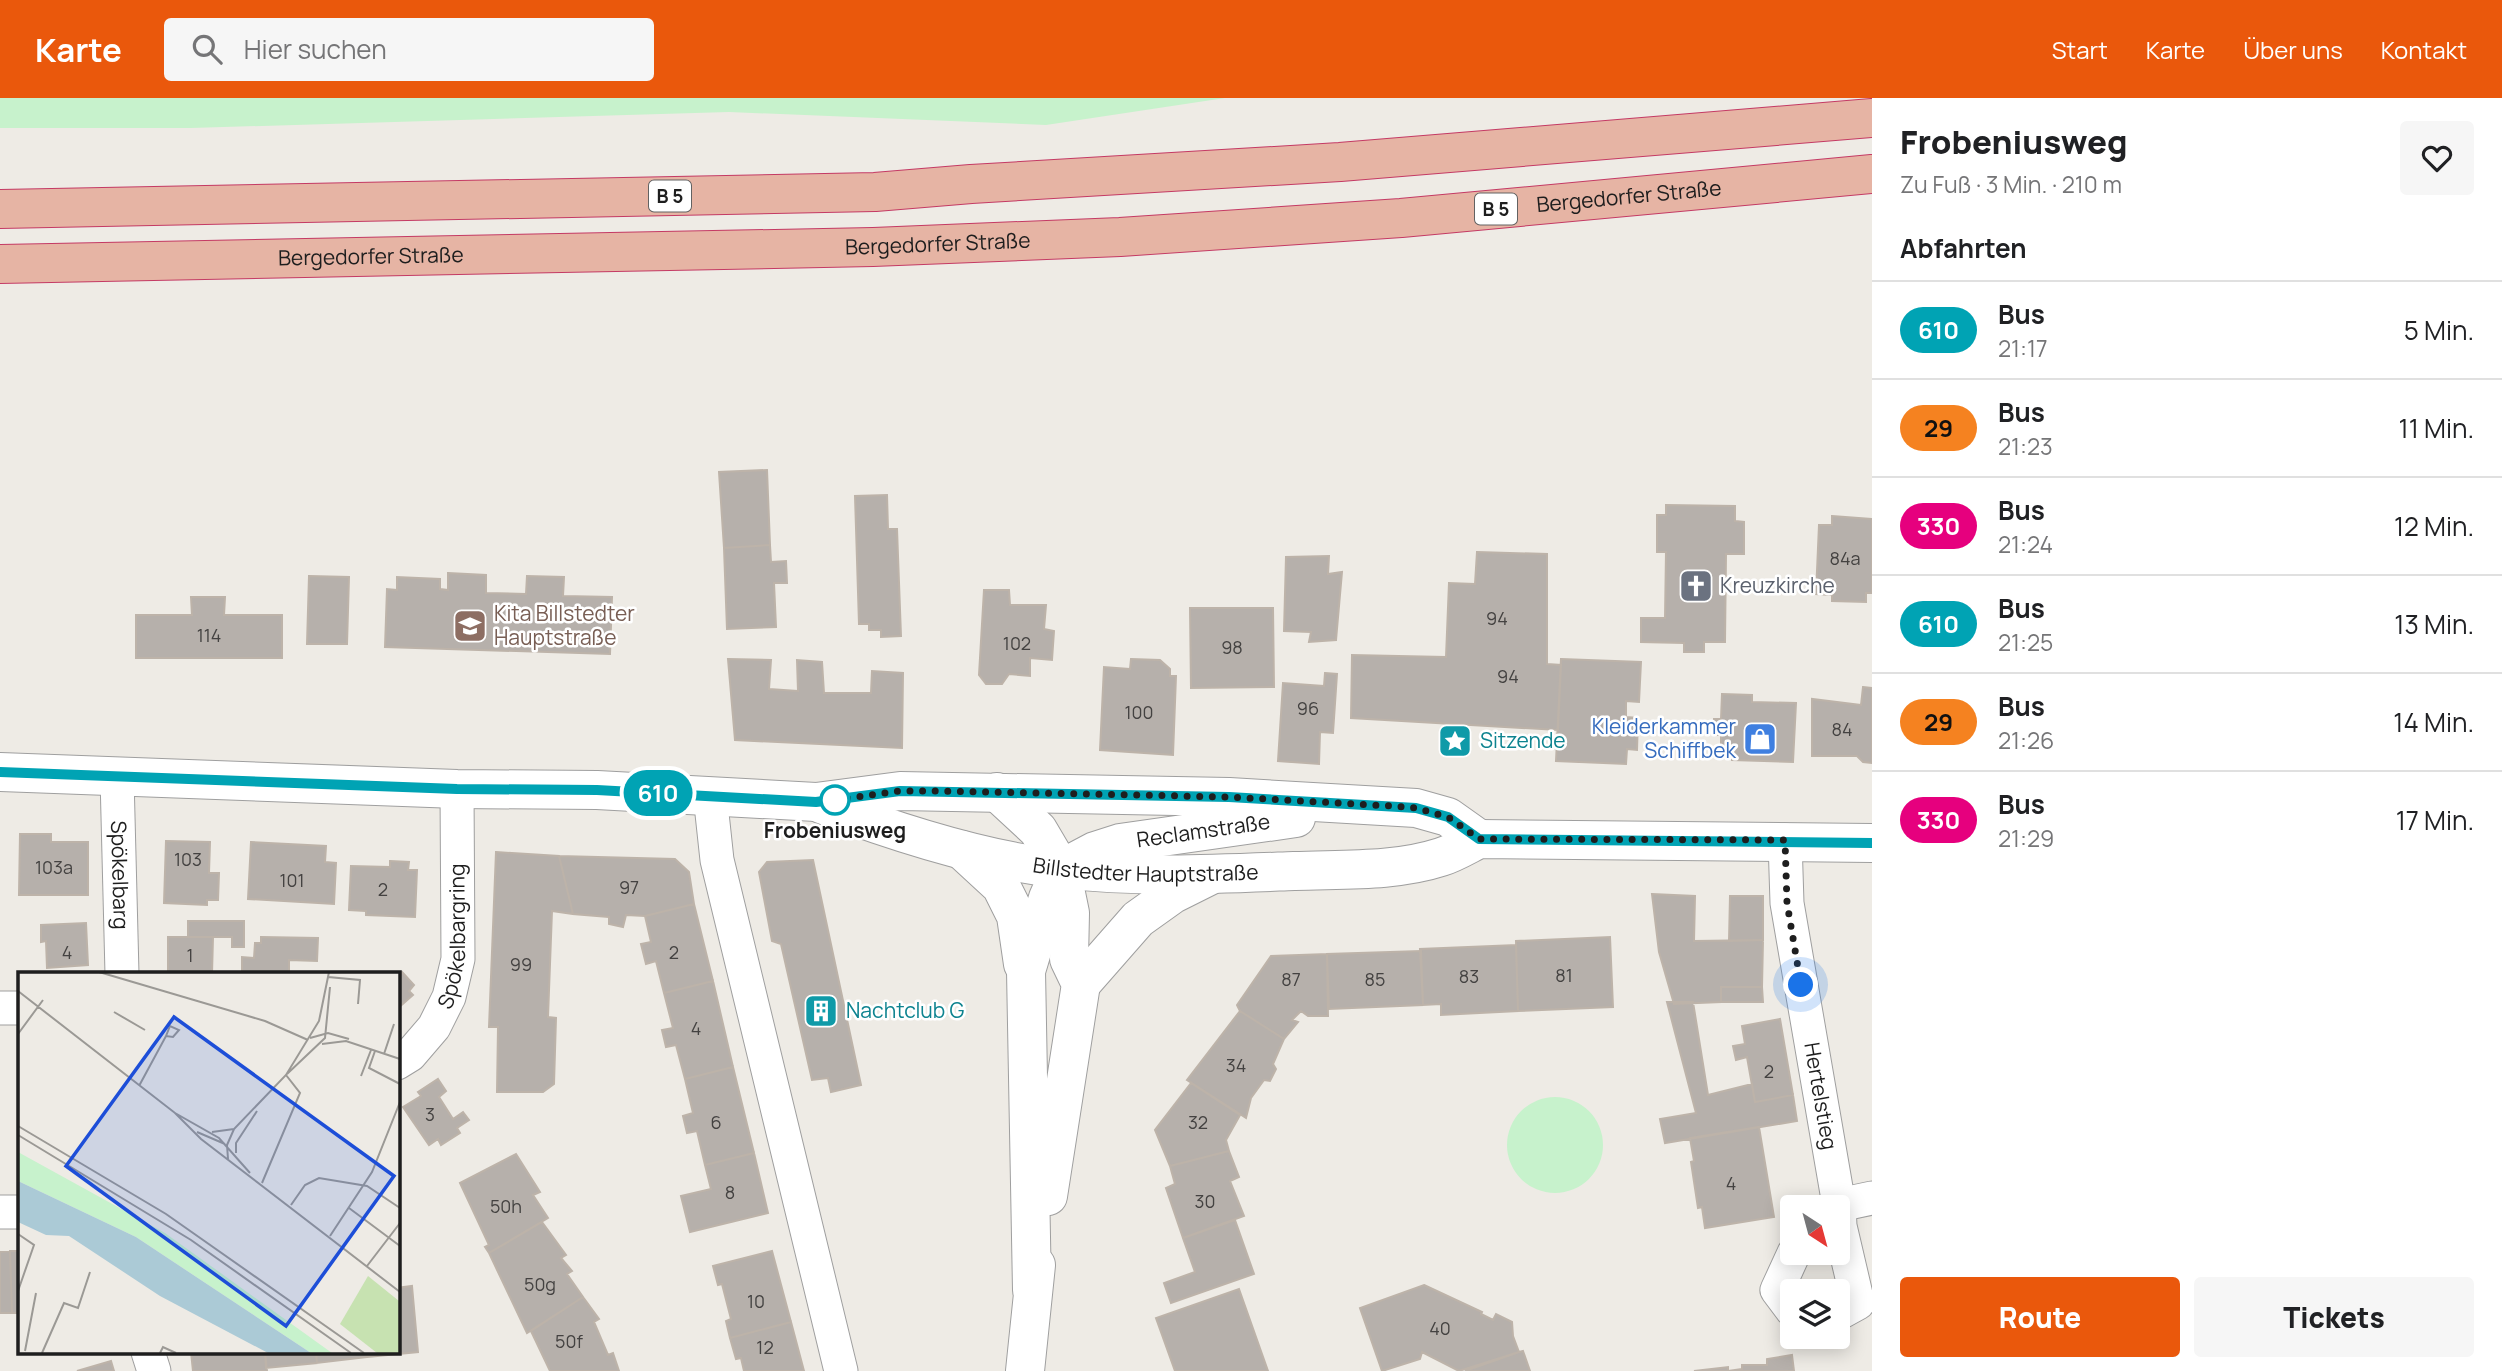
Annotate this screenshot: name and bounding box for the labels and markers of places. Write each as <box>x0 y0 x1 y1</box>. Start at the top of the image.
church icon: Kreuzkirche <box>1677 567 1715 605</box>
place label: Kreuzkirche <box>1720 571 1835 599</box>
place label: Kita Billstedter Hauptstraße <box>494 599 635 651</box>
school or university icon: Kita Billstedter Hauptstraße <box>451 607 489 645</box>
place label: Kleiderkammer Schiffbek <box>1592 712 1737 764</box>
shop icon: Kleiderkammer Schiffbek <box>1741 720 1779 758</box>
place icon: Sitzende <box>1436 722 1474 760</box>
place label: Sitzende <box>1480 726 1566 754</box>
marker: Frobeniusweg <box>820 785 850 815</box>
place label: Frobeniusweg <box>764 816 906 844</box>
building icon: Nachtclub G <box>802 992 840 1030</box>
place label: Nachtclub G <box>846 996 964 1024</box>

